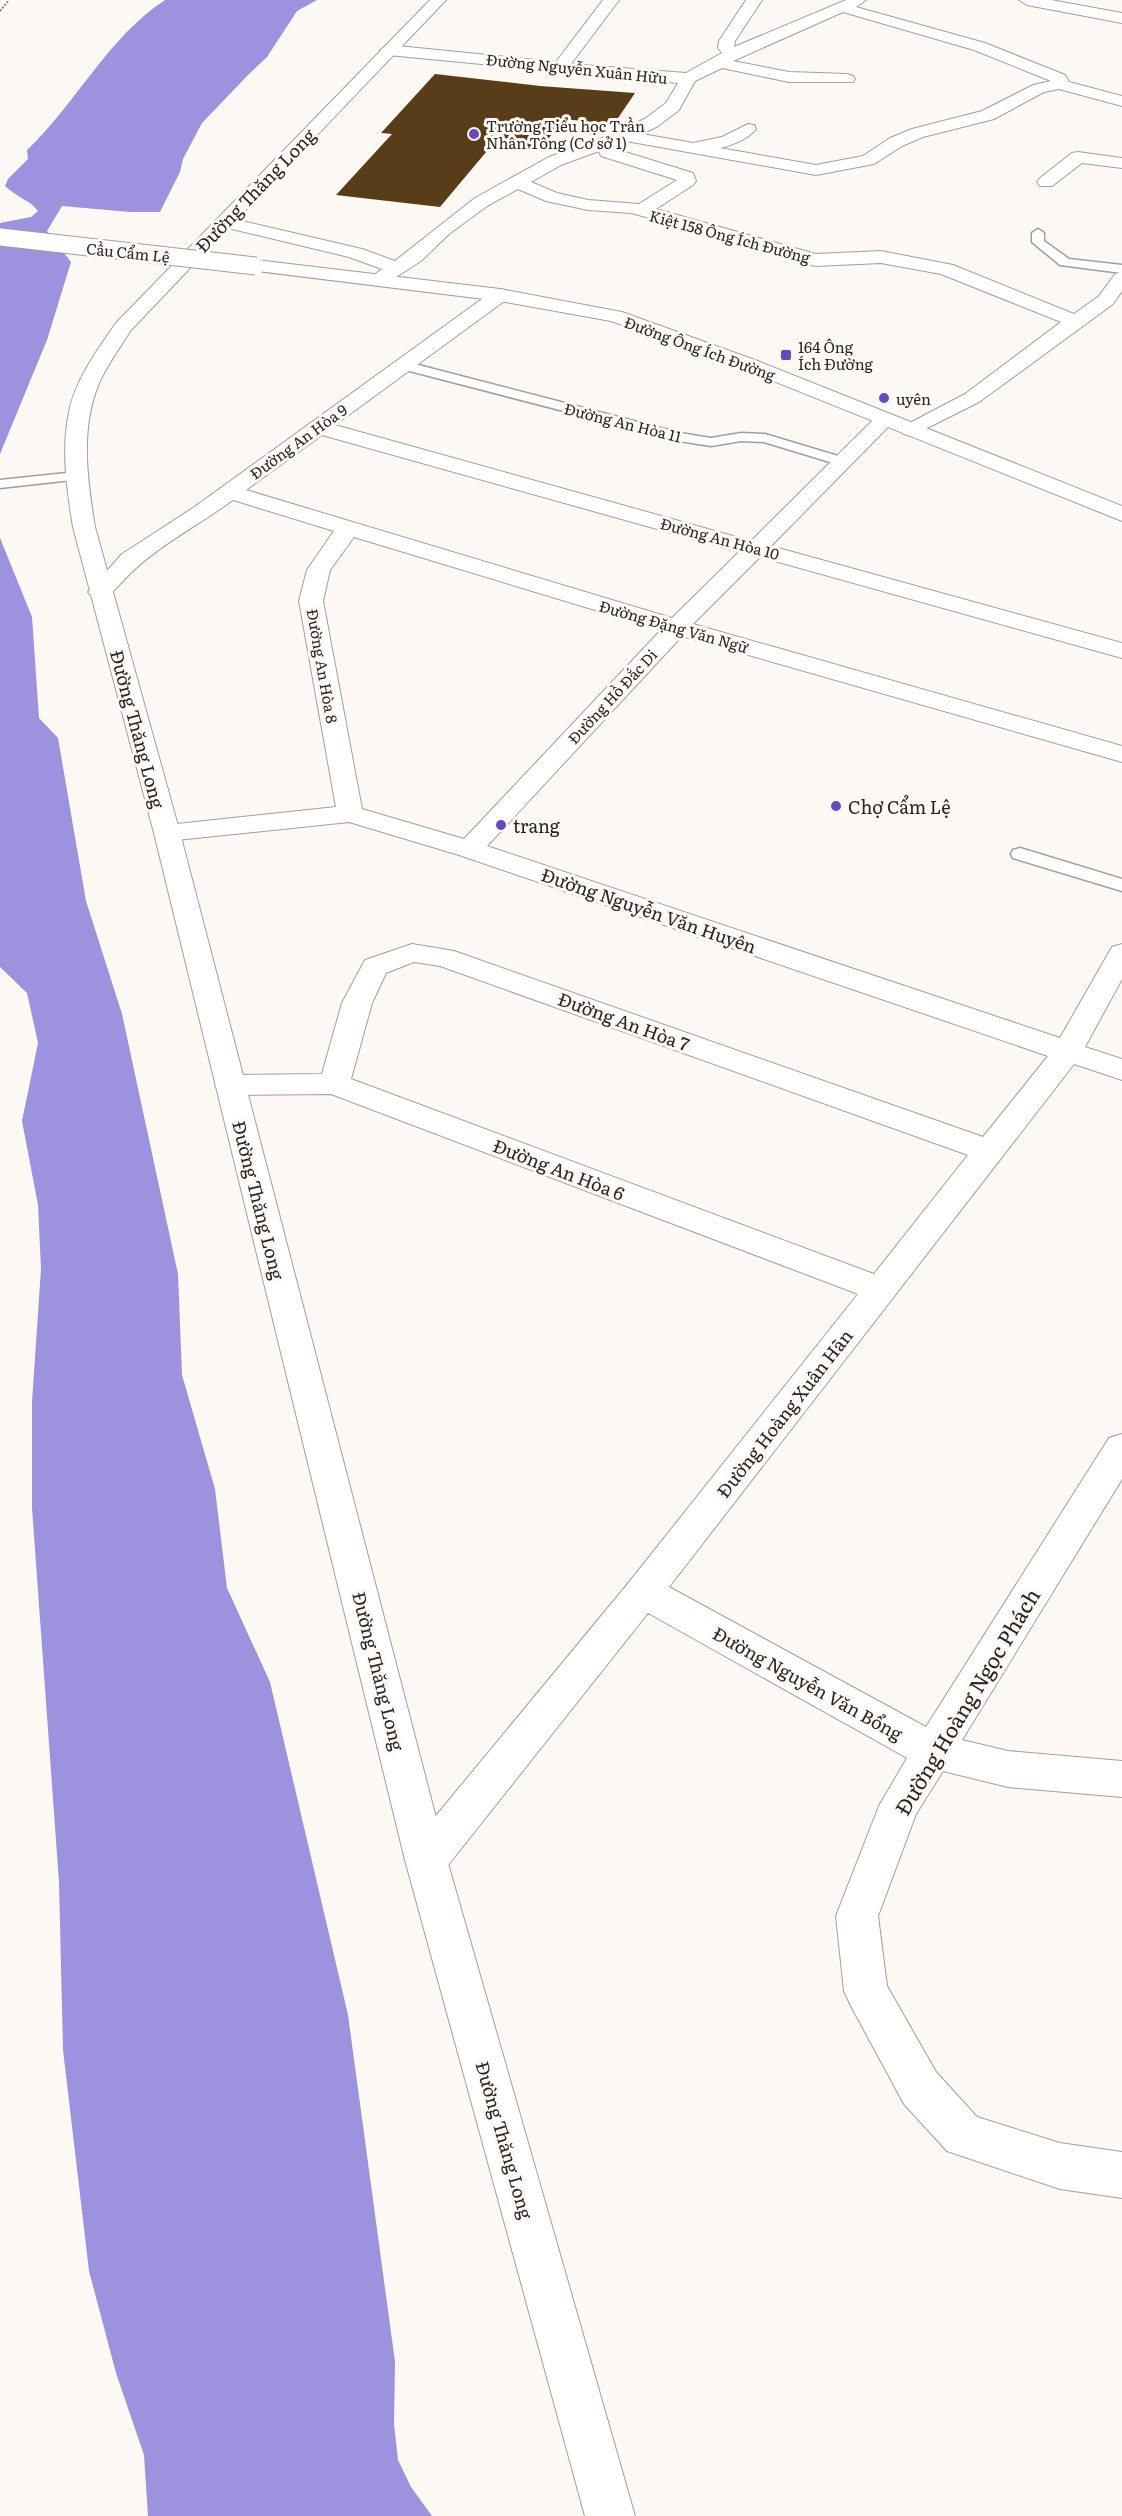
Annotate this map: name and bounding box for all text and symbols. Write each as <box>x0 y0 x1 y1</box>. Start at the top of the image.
street label: Đường Nguyễn Xuân Hữu <box>485 47 669 89</box>
place label: Trường Tiểu học Trần Nhân Tông (Cơ sở 1) <box>486 114 645 154</box>
street label: Đường Thăng Long <box>189 121 322 258</box>
marker: Trường Tiểu học Trần Nhân Tông (Cơ sở 1) <box>467 127 481 141</box>
street label: Kiệt 158 Ông Ích Đường <box>647 203 814 269</box>
street label: Cầu Cẩm Lệ <box>85 236 171 268</box>
street label: Đường Ông Ích Đường <box>621 310 779 386</box>
place label: 164 Ông Ích Đường <box>798 335 874 375</box>
marker: 164 Ông Ích Đường <box>779 348 793 362</box>
place label: uyên <box>896 387 931 410</box>
marker: uyên <box>877 391 891 405</box>
street label: Đường An Hòa 11 <box>562 396 684 448</box>
street label: Đường An Hòa 9 <box>245 398 352 484</box>
street label: Đường An Hòa 10 <box>658 511 782 565</box>
street label: Đường Đặng Văn Ngữ <box>597 594 752 659</box>
street label: Đường An Hòa 8 <box>302 607 344 725</box>
street label: Đường Hồ Đắc Di <box>562 643 662 749</box>
street label: Đường Thăng Long <box>104 647 172 812</box>
place label: Chợ Cẩm Lệ <box>848 793 951 820</box>
marker: Chợ Cẩm Lệ <box>829 799 843 813</box>
place label: trang <box>513 812 561 839</box>
marker: trang <box>494 818 508 832</box>
street label: Đường Nguyễn Văn Huyên <box>538 860 760 960</box>
street label: Đường An Hòa 7 <box>554 985 694 1057</box>
street label: Đường Thăng Long <box>226 1118 292 1283</box>
street label: Đường An Hòa 6 <box>489 1132 629 1207</box>
street label: Đường Hoàng Xuân Hãn <box>709 1323 859 1503</box>
street label: Đường Hoàng Ngọc Phách <box>886 1582 1046 1820</box>
street label: Đường Thăng Long <box>346 1589 412 1754</box>
street label: Đường Nguyễn Văn Bổng <box>708 1619 909 1747</box>
street label: Đường Thăng Long <box>470 2058 541 2223</box>

